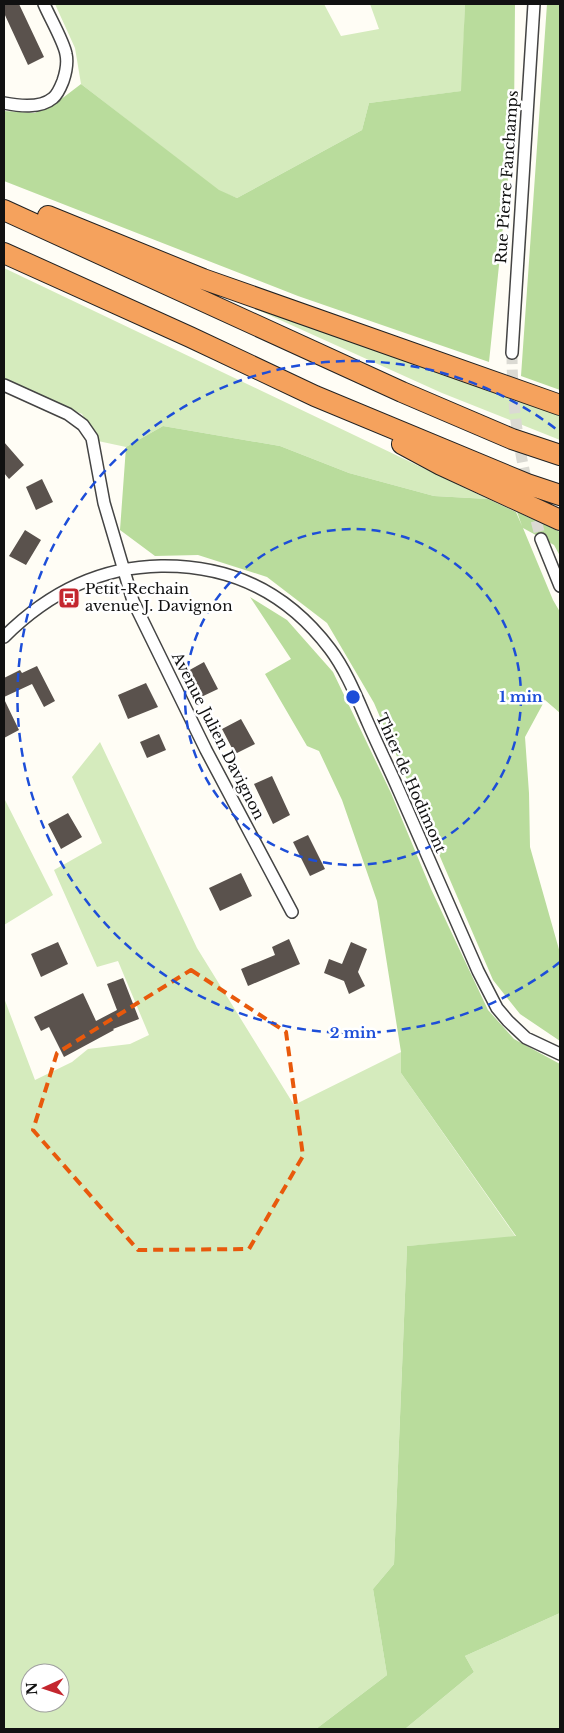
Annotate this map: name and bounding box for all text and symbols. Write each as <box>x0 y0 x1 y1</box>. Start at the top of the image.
street label: Rue Pierre Fanchamps <box>491 89 522 264</box>
place label: Petit-Rechain avenue J. Davignon <box>85 579 233 615</box>
bus stop icon: Petit-Rechain avenue J. Davignon <box>57 586 81 610</box>
street label: Avenue Julien Davignon <box>167 648 269 823</box>
text: 1 min <box>499 687 543 706</box>
centre of rings <box>344 688 362 706</box>
street label: Thier de Hodimont <box>372 710 451 856</box>
text: 2 min <box>330 1023 376 1042</box>
north arrow <box>20 1663 70 1713</box>
text: N <box>23 1682 41 1696</box>

